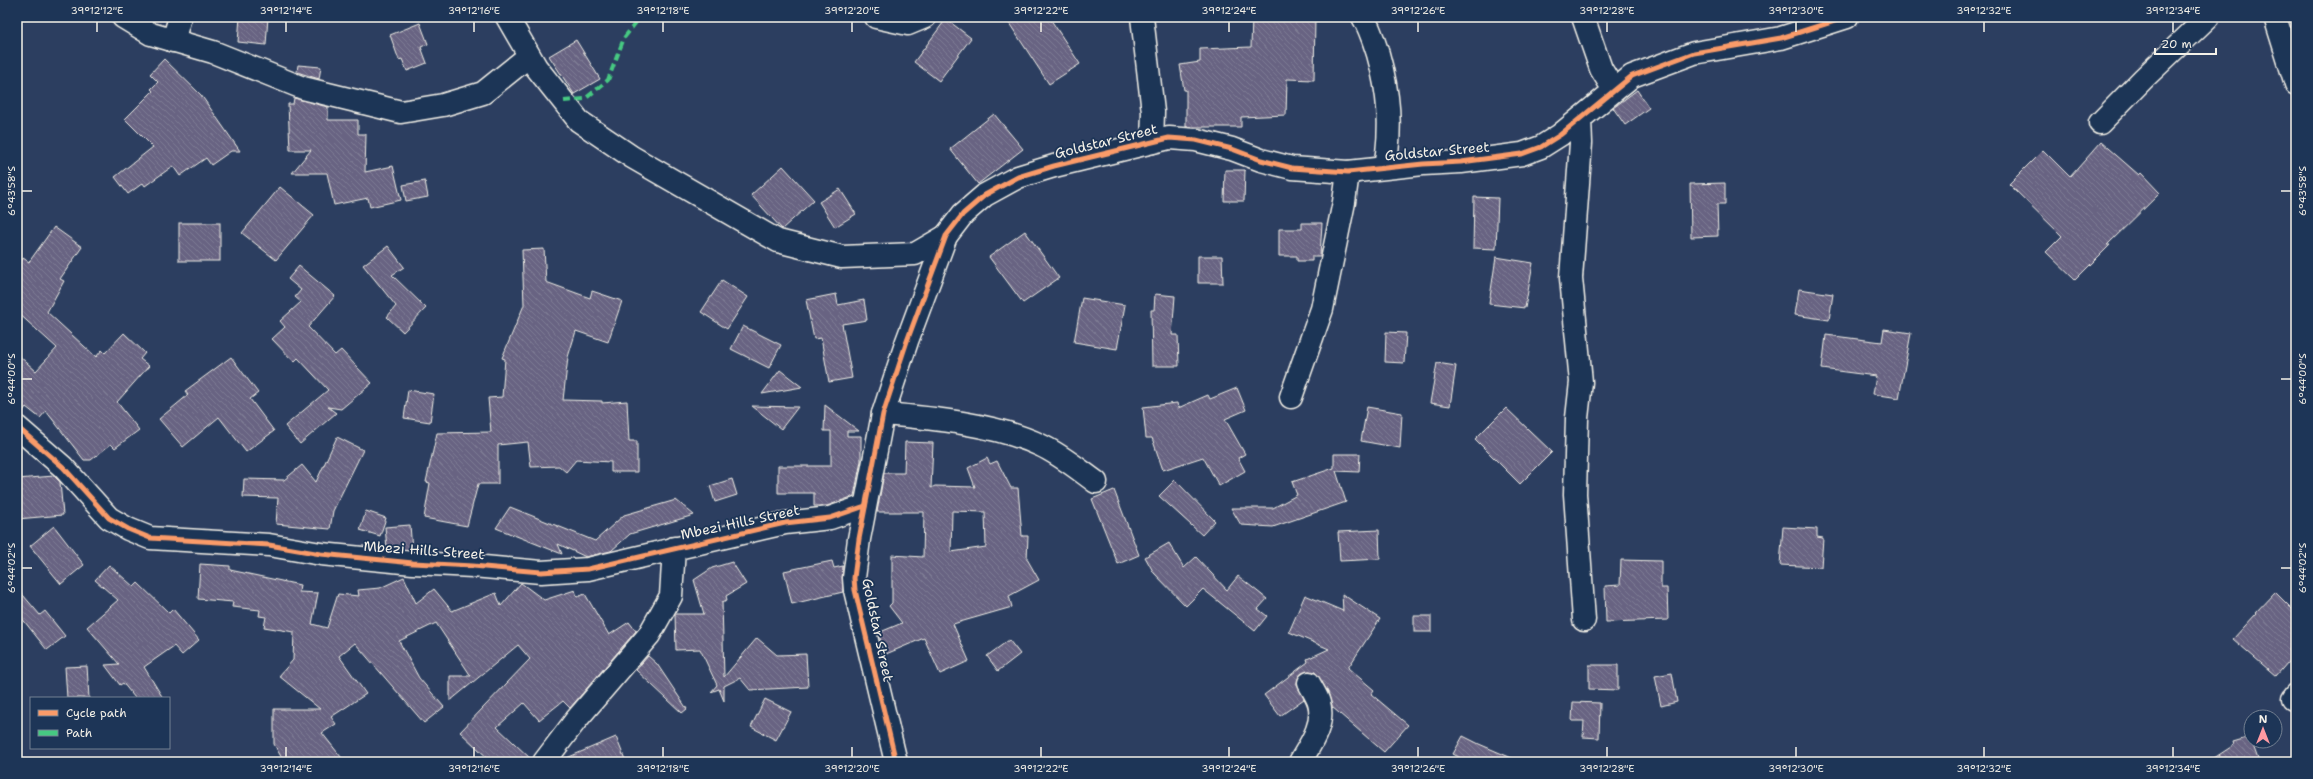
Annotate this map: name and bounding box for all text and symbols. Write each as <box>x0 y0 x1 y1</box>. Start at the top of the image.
text: 39°12'12"E <box>71 4 123 17</box>
text: 39°12'14"E <box>260 4 312 17</box>
text: 39°12'16"E <box>448 4 500 17</box>
text: 39°12'18"E <box>637 4 689 17</box>
text: 39°12'20"E <box>824 4 880 17</box>
text: 39°12'22"E <box>1013 4 1069 17</box>
text: 39°12'24"E <box>1202 4 1256 17</box>
text: 39°12'26"E <box>1391 4 1445 17</box>
text: 39°12'28"E <box>1579 4 1635 17</box>
text: 39°12'30"E <box>1768 4 1824 17</box>
text: 39°12'32"E <box>1957 4 2011 17</box>
text: 39°12'34"E <box>2145 4 2201 17</box>
scale bar <box>2155 30 2216 56</box>
text: 20 m <box>2161 36 2192 52</box>
street label: Goldstar Street <box>1053 120 1159 162</box>
street label: Goldstar Street <box>1384 137 1490 165</box>
text: 6°43'58"S <box>5 166 18 216</box>
text: 6°43'58"S <box>2296 166 2309 216</box>
text: 6°44'00"S <box>5 353 18 405</box>
text: 6°44'00"S <box>2296 353 2309 405</box>
street label: Mbezi Hills Street <box>679 501 801 543</box>
street label: Mbezi Hills Street <box>363 537 485 563</box>
text: 6°44'02"S <box>5 542 18 593</box>
text: 6°44'02"S <box>2296 542 2309 593</box>
street label: Goldstar Street <box>858 577 898 683</box>
legend <box>30 697 170 749</box>
text: Cycle path <box>66 705 127 721</box>
north arrow <box>2243 709 2283 749</box>
text: N <box>2259 712 2268 727</box>
text: Path <box>66 725 92 741</box>
text: 39°12'14"E <box>260 762 312 775</box>
text: 39°12'16"E <box>448 762 500 775</box>
text: 39°12'18"E <box>637 762 689 775</box>
text: 39°12'20"E <box>824 762 880 775</box>
text: 39°12'22"E <box>1013 762 1069 775</box>
text: 39°12'24"E <box>1202 762 1256 775</box>
text: 39°12'26"E <box>1391 762 1445 775</box>
text: 39°12'28"E <box>1579 762 1635 775</box>
text: 39°12'30"E <box>1768 762 1824 775</box>
text: 39°12'32"E <box>1957 762 2011 775</box>
text: 39°12'34"E <box>2145 762 2201 775</box>

